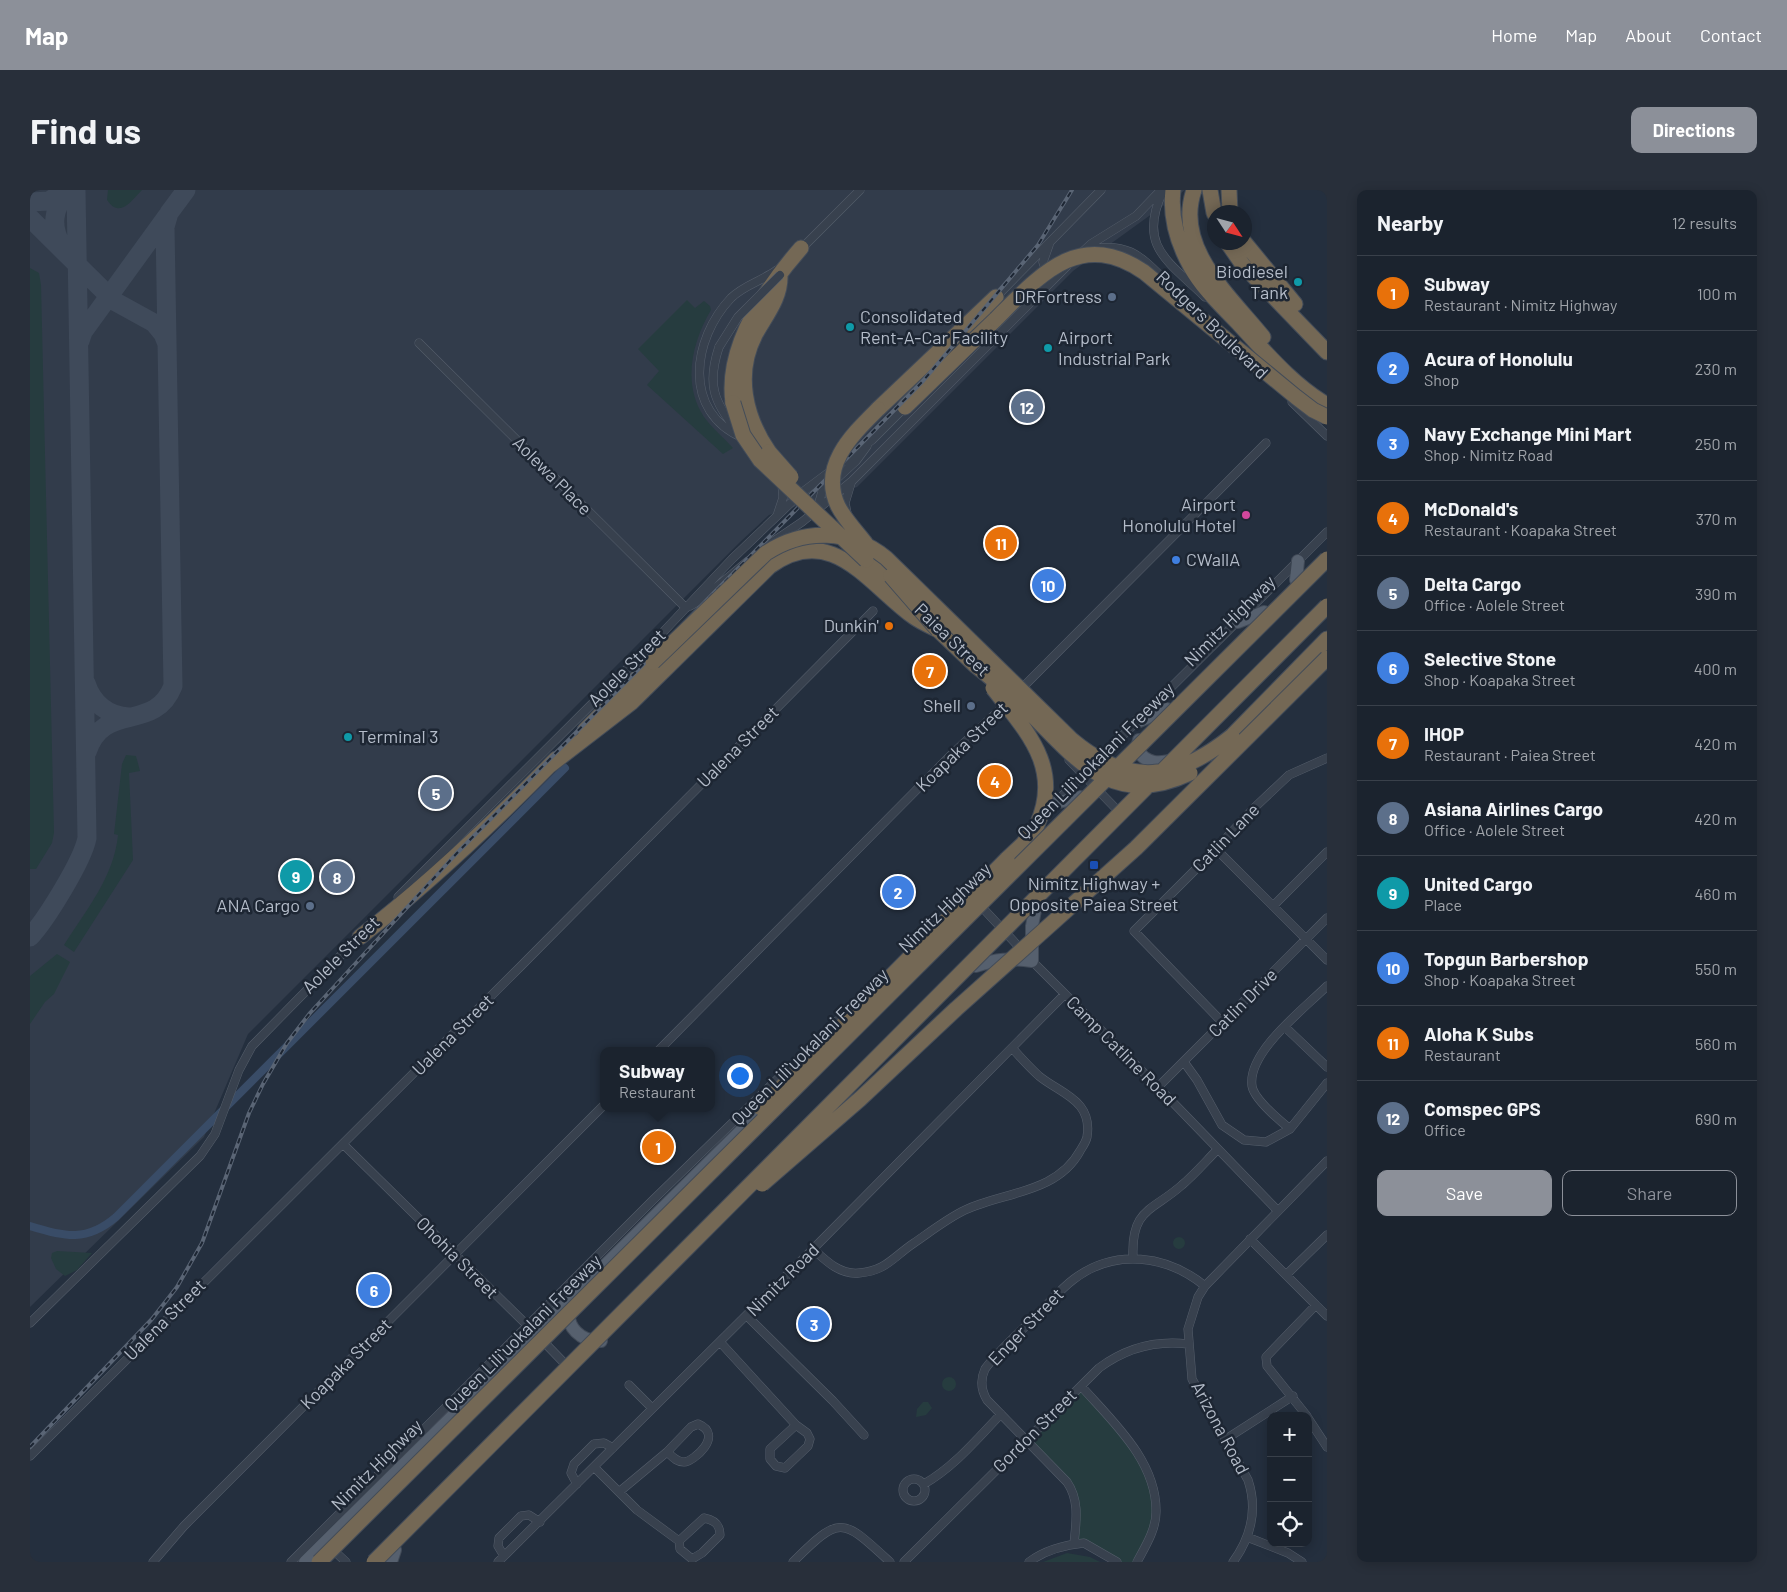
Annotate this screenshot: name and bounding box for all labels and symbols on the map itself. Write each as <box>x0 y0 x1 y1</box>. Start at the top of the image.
north arrow <box>1207 205 1252 250</box>
place label: Biodiesel Tank <box>1216 260 1288 303</box>
street label: Rodgers Boulevard <box>1152 265 1273 383</box>
marker: Biodiesel Tank <box>1292 276 1304 288</box>
place label: DRFortress <box>1014 285 1102 307</box>
marker: DRFortress <box>1106 291 1118 303</box>
place label: Consolidated Rent-A-Car Facility <box>860 305 1008 348</box>
marker: Consolidated Rent-A-Car Facility <box>844 321 856 333</box>
place label: Airport Industrial Park <box>1058 326 1170 369</box>
marker: Airport Industrial Park <box>1042 342 1054 354</box>
pin: 12 <box>1011 388 1043 426</box>
street label: Aolewa Place <box>509 431 597 519</box>
place label: Airport Honolulu Hotel <box>1122 493 1236 536</box>
marker: Airport Honolulu Hotel <box>1240 509 1252 521</box>
pin: 11 <box>985 524 1017 562</box>
place label: CWallA <box>1186 548 1240 570</box>
marker: CWallA <box>1170 554 1182 566</box>
pin: 10 <box>1032 566 1064 604</box>
street label: Nimitz Highway <box>1179 570 1280 671</box>
street label: Paiea Street <box>911 598 995 680</box>
place label: Dunkin' <box>824 614 879 636</box>
marker: Dunkin' <box>883 620 895 632</box>
street label: Aolele Street <box>583 624 670 711</box>
pin: 7 <box>914 652 946 690</box>
street label: Queen Liliʻuokalani Freeway <box>1012 677 1178 843</box>
place label: Shell <box>923 694 961 716</box>
street label: Koapaka Street <box>911 697 1012 796</box>
marker: Shell <box>965 700 977 712</box>
street label: Ualena Street <box>692 701 783 792</box>
place label: Terminal 3 <box>358 725 439 747</box>
marker: Terminal 3 <box>342 731 354 743</box>
pin: 4 <box>979 762 1011 800</box>
pin: 5 <box>420 774 452 812</box>
street label: Catlin Lane <box>1187 798 1263 876</box>
pin: 9 <box>280 857 312 895</box>
pin: 8 <box>321 858 353 896</box>
street label: Nimitz Highway <box>893 858 995 957</box>
marker: Nimitz Highway + Opposite Paiea Street <box>1088 859 1100 871</box>
place label: Nimitz Highway + Opposite Paiea Street <box>1009 872 1179 915</box>
pin: 2 <box>882 873 914 911</box>
place label: ANA Cargo <box>217 894 300 916</box>
marker: ANA Cargo <box>304 900 316 912</box>
street label: Aolele Street <box>297 911 384 998</box>
street label: Queen Liliʻuokalani Freeway <box>726 963 892 1129</box>
street label: Catlin Drive <box>1203 963 1281 1041</box>
street label: Ualena Street <box>407 989 498 1080</box>
street label: Camp Catline Road <box>1062 991 1181 1110</box>
your location <box>727 1063 753 1089</box>
pin: 1 <box>642 1128 674 1166</box>
street label: Ohohia Street <box>412 1212 503 1303</box>
street label: Nimitz Road <box>741 1238 823 1320</box>
street label: Queen Liliʻuokalani Freeway <box>439 1249 605 1415</box>
pin: 6 <box>358 1271 390 1309</box>
street label: Ualena Street <box>119 1274 210 1365</box>
street label: Enger Street <box>983 1283 1068 1370</box>
pin: 3 <box>798 1305 830 1343</box>
street label: Koapaka Street <box>295 1313 395 1413</box>
street label: Arizona Road <box>1187 1377 1255 1478</box>
street label: Gordon Street <box>988 1384 1081 1477</box>
street label: Nimitz Highway <box>326 1414 427 1515</box>

